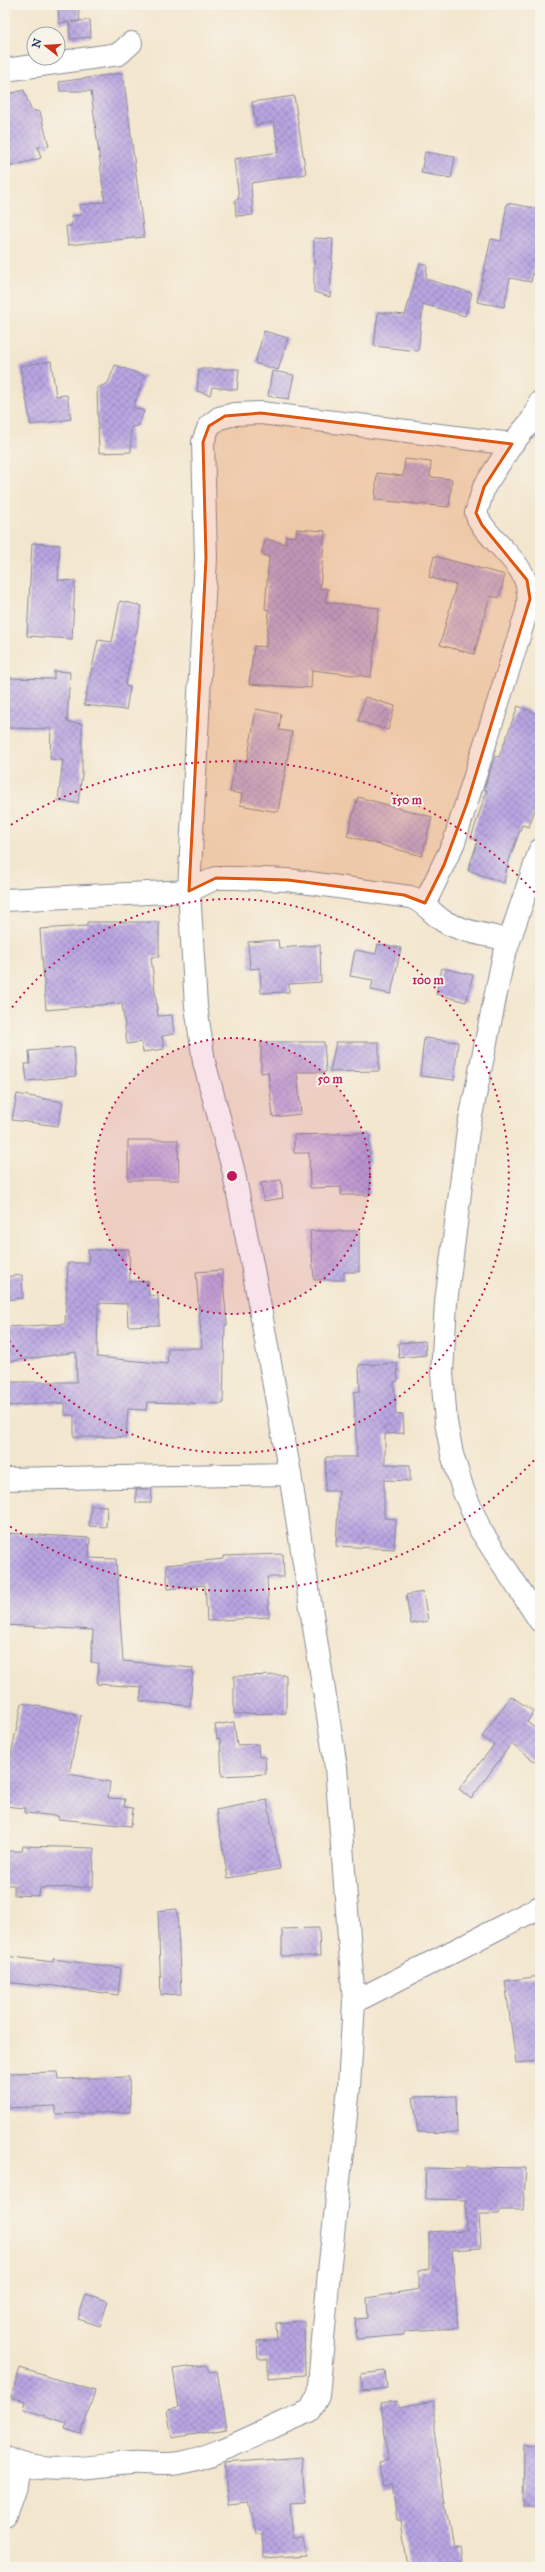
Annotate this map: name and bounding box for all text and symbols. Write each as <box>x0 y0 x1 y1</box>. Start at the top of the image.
north arrow <box>26 26 66 66</box>
text: N <box>29 36 45 50</box>
text: 150 m <box>392 793 423 807</box>
text: 100 m <box>412 973 445 987</box>
text: 50 m <box>317 1072 344 1086</box>
centre of rings <box>225 1169 239 1183</box>

